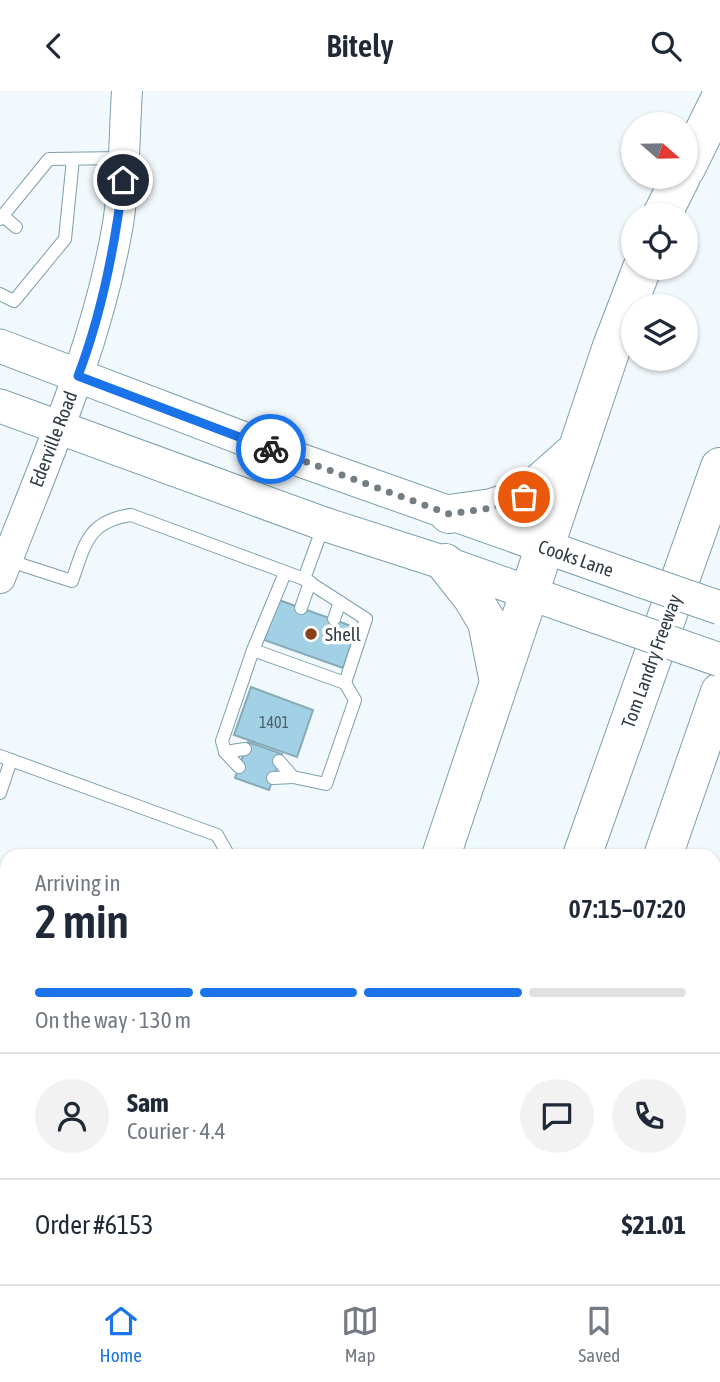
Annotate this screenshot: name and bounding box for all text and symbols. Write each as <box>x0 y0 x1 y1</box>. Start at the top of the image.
icon: back <box>35 27 73 65</box>
text: Bitely <box>326 27 394 64</box>
icon: search <box>647 27 685 65</box>
north arrow <box>621 112 698 189</box>
map controls <box>621 112 698 371</box>
pin <box>93 150 153 210</box>
icon: home <box>104 161 142 199</box>
button: locate <box>621 203 698 280</box>
button: layers <box>621 294 698 371</box>
street label: Ederville Road <box>25 388 81 490</box>
courier <box>236 414 306 484</box>
icon: bike <box>252 430 290 468</box>
pin <box>494 467 554 527</box>
icon: bag <box>505 478 543 516</box>
street label: Cooks Lane <box>535 535 617 581</box>
street label: Tom Landry Freeway <box>617 591 685 731</box>
place label: Shell <box>325 623 361 645</box>
marker: Shell <box>303 626 319 642</box>
house number: 1401 <box>259 713 289 731</box>
text: Arriving in <box>35 870 121 896</box>
text: 07:15–07:20 <box>569 894 686 924</box>
text: 2 min <box>35 895 129 948</box>
text: On the way · 130 m <box>35 1007 191 1033</box>
button: person <box>35 1079 109 1153</box>
button: chat <box>520 1079 594 1153</box>
button: phone <box>612 1079 686 1153</box>
text: Sam <box>127 1088 169 1118</box>
text: Courier · 4.4 <box>127 1118 226 1144</box>
text: Order #6153 <box>35 1210 154 1240</box>
text: $21.01 <box>622 1210 686 1240</box>
tab: Home <box>100 1302 142 1366</box>
tab: Map <box>341 1302 379 1366</box>
tab: Saved <box>578 1302 620 1366</box>

